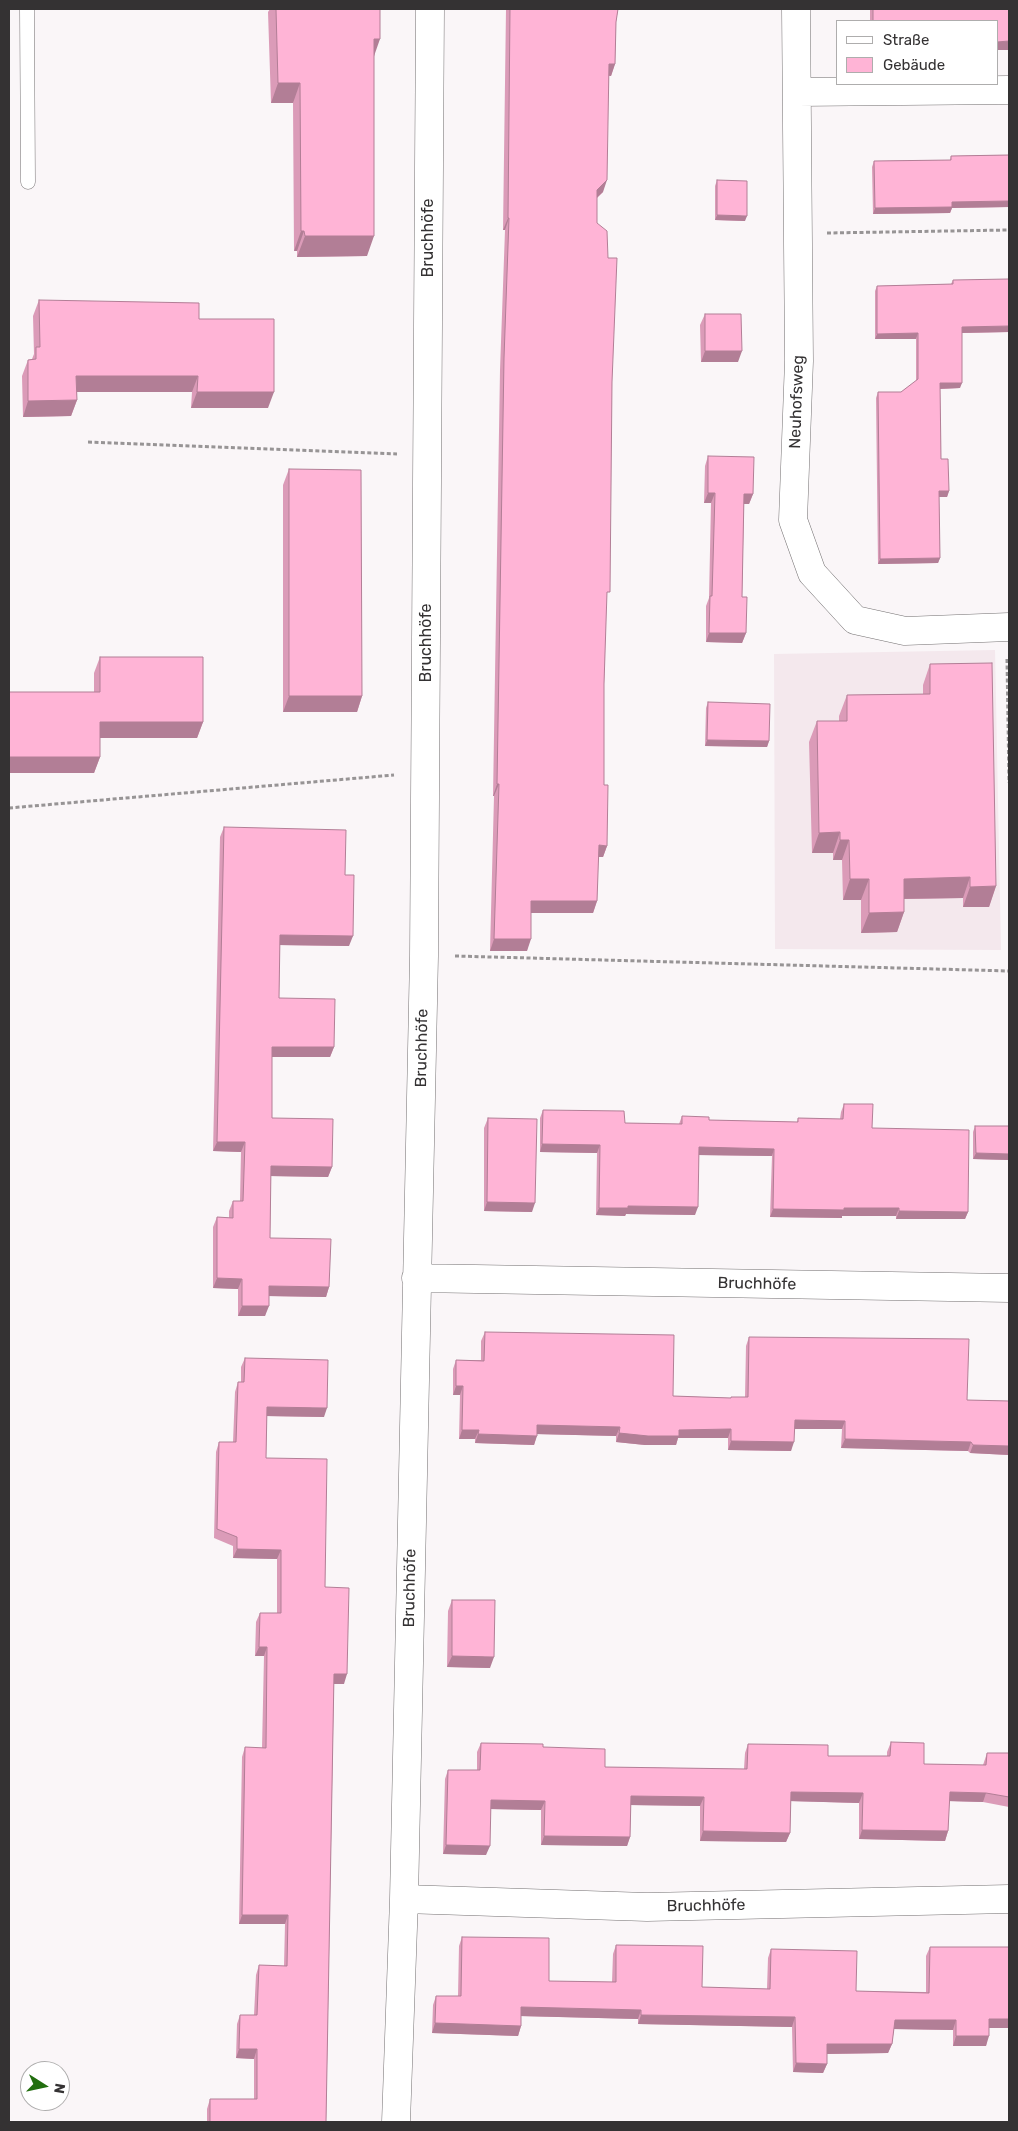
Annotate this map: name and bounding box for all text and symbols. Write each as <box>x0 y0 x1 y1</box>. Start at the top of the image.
legend <box>836 20 998 85</box>
text: Straße <box>883 31 929 49</box>
text: Gebäude <box>883 56 945 74</box>
street label: Bruchhöfe <box>418 199 438 277</box>
street label: Neuhofsweg <box>786 355 808 449</box>
street label: Bruchhöfe <box>416 604 436 682</box>
street label: Bruchhöfe <box>412 1008 432 1088</box>
street label: Bruchhöfe <box>717 1274 797 1294</box>
street label: Bruchhöfe <box>400 1548 420 1628</box>
street label: Bruchhöfe <box>666 1896 746 1916</box>
north arrow <box>20 2061 70 2111</box>
text: N <box>50 2082 69 2095</box>

